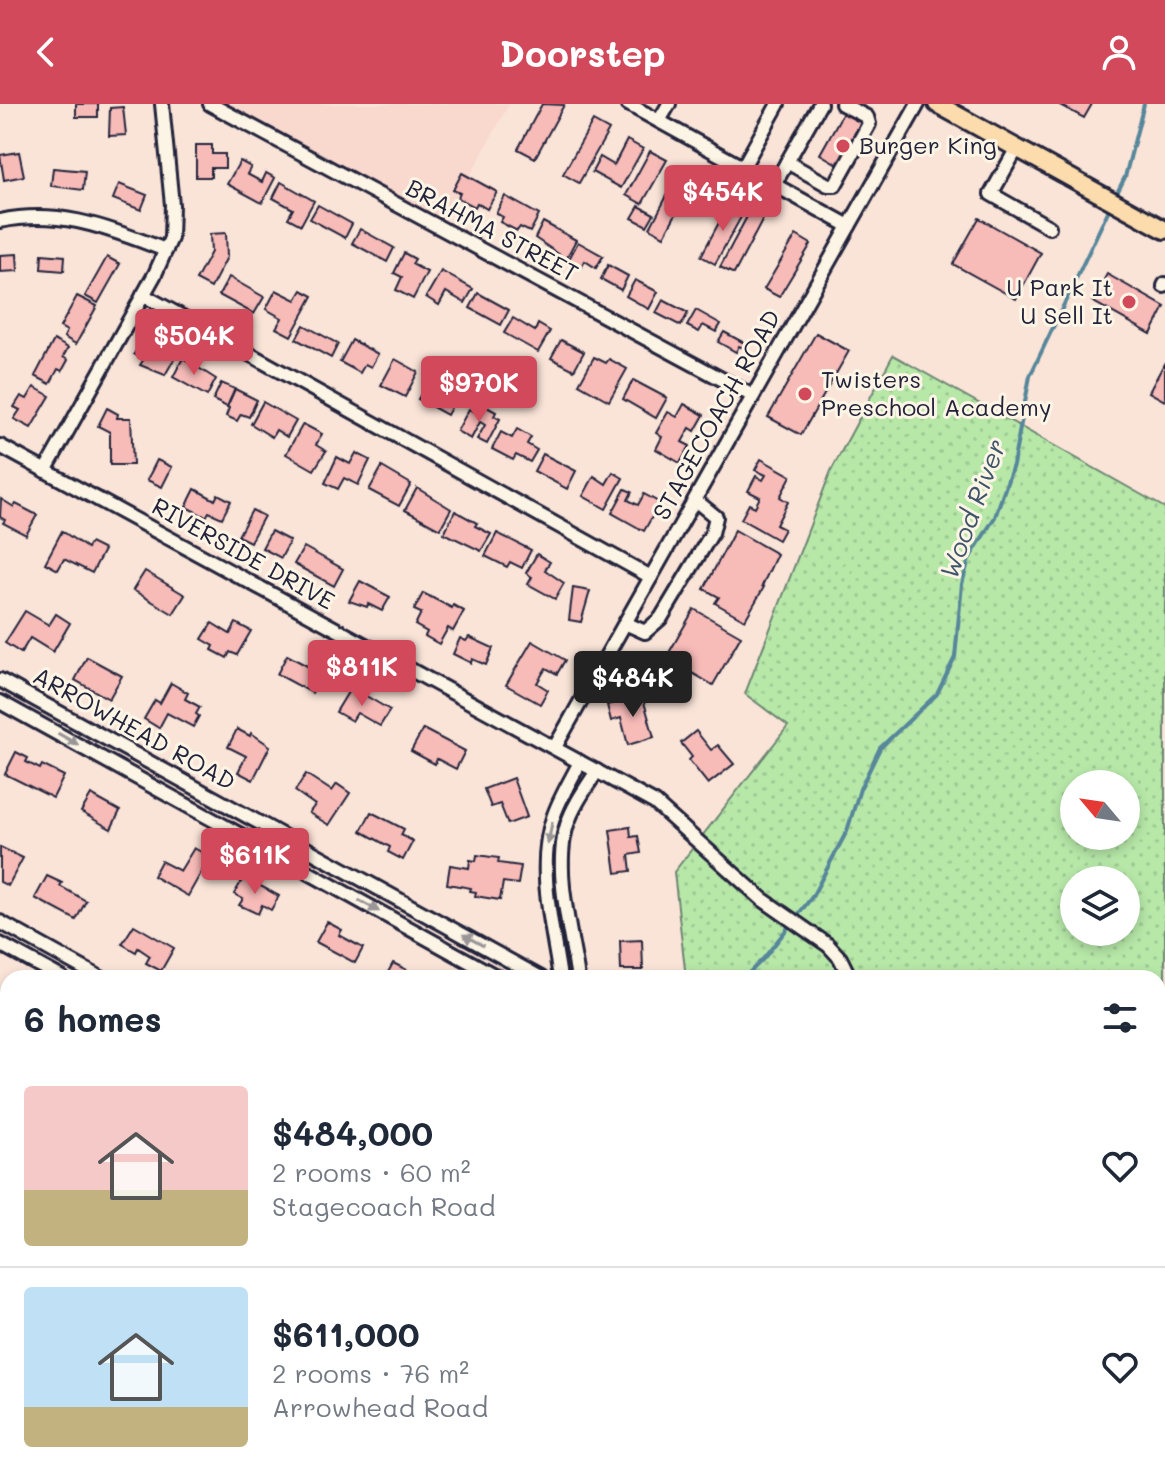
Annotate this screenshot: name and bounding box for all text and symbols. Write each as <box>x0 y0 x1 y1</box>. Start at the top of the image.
text: Doorstep <box>499 29 666 76</box>
icon: back <box>24 30 68 74</box>
icon: person <box>1097 30 1141 74</box>
place label: Burger King <box>859 129 997 160</box>
marker: Burger King <box>834 137 852 155</box>
pin: $454K <box>667 165 779 233</box>
street label: BRAHMA STREET <box>401 171 584 288</box>
text: $454K <box>682 174 764 208</box>
place label: U Park It U Sell It <box>1006 271 1113 330</box>
marker: U Park It U Sell It <box>1120 293 1138 311</box>
street label: STAGECOACH ROAD <box>645 304 786 525</box>
pin: $504K <box>138 309 250 377</box>
text: $504K <box>153 318 235 352</box>
pin: $970K <box>423 356 535 424</box>
place label: Twisters Preschool Academy <box>821 363 1051 422</box>
text: $970K <box>439 365 519 399</box>
marker: Twisters Preschool Academy <box>796 385 814 403</box>
water label: Wood River <box>931 434 1013 583</box>
street label: RIVERSIDE DRIVE <box>147 490 340 616</box>
pin: $811K <box>306 640 418 708</box>
text: $811K <box>326 649 398 683</box>
pin: $484K <box>577 651 689 719</box>
street label: ARROWHEAD ROAD <box>28 659 241 796</box>
text: $484K <box>592 660 674 694</box>
one-way arrow <box>57 732 79 746</box>
north arrow <box>1060 770 1140 850</box>
map controls <box>1060 770 1140 946</box>
one-way arrow <box>543 821 555 846</box>
pin: $611K <box>199 828 311 896</box>
text: $611K <box>219 837 291 871</box>
button: layers <box>1060 866 1140 946</box>
one-way arrow <box>358 899 380 913</box>
one-way arrow <box>462 934 484 948</box>
text: 6 homes <box>24 996 162 1041</box>
icon: filters <box>1098 996 1142 1040</box>
text: $484,000 <box>272 1110 433 1155</box>
icon: home <box>88 1118 184 1214</box>
icon: heart <box>1098 1144 1142 1188</box>
text: 2 rooms · 60 m² <box>272 1155 471 1189</box>
text: Stagecoach Road <box>272 1189 495 1223</box>
text: $611,000 <box>272 1311 420 1356</box>
icon: home <box>88 1319 184 1415</box>
icon: heart <box>1098 1345 1142 1389</box>
text: 2 rooms · 76 m² <box>272 1356 469 1390</box>
text: Arrowhead Road <box>272 1390 488 1424</box>

